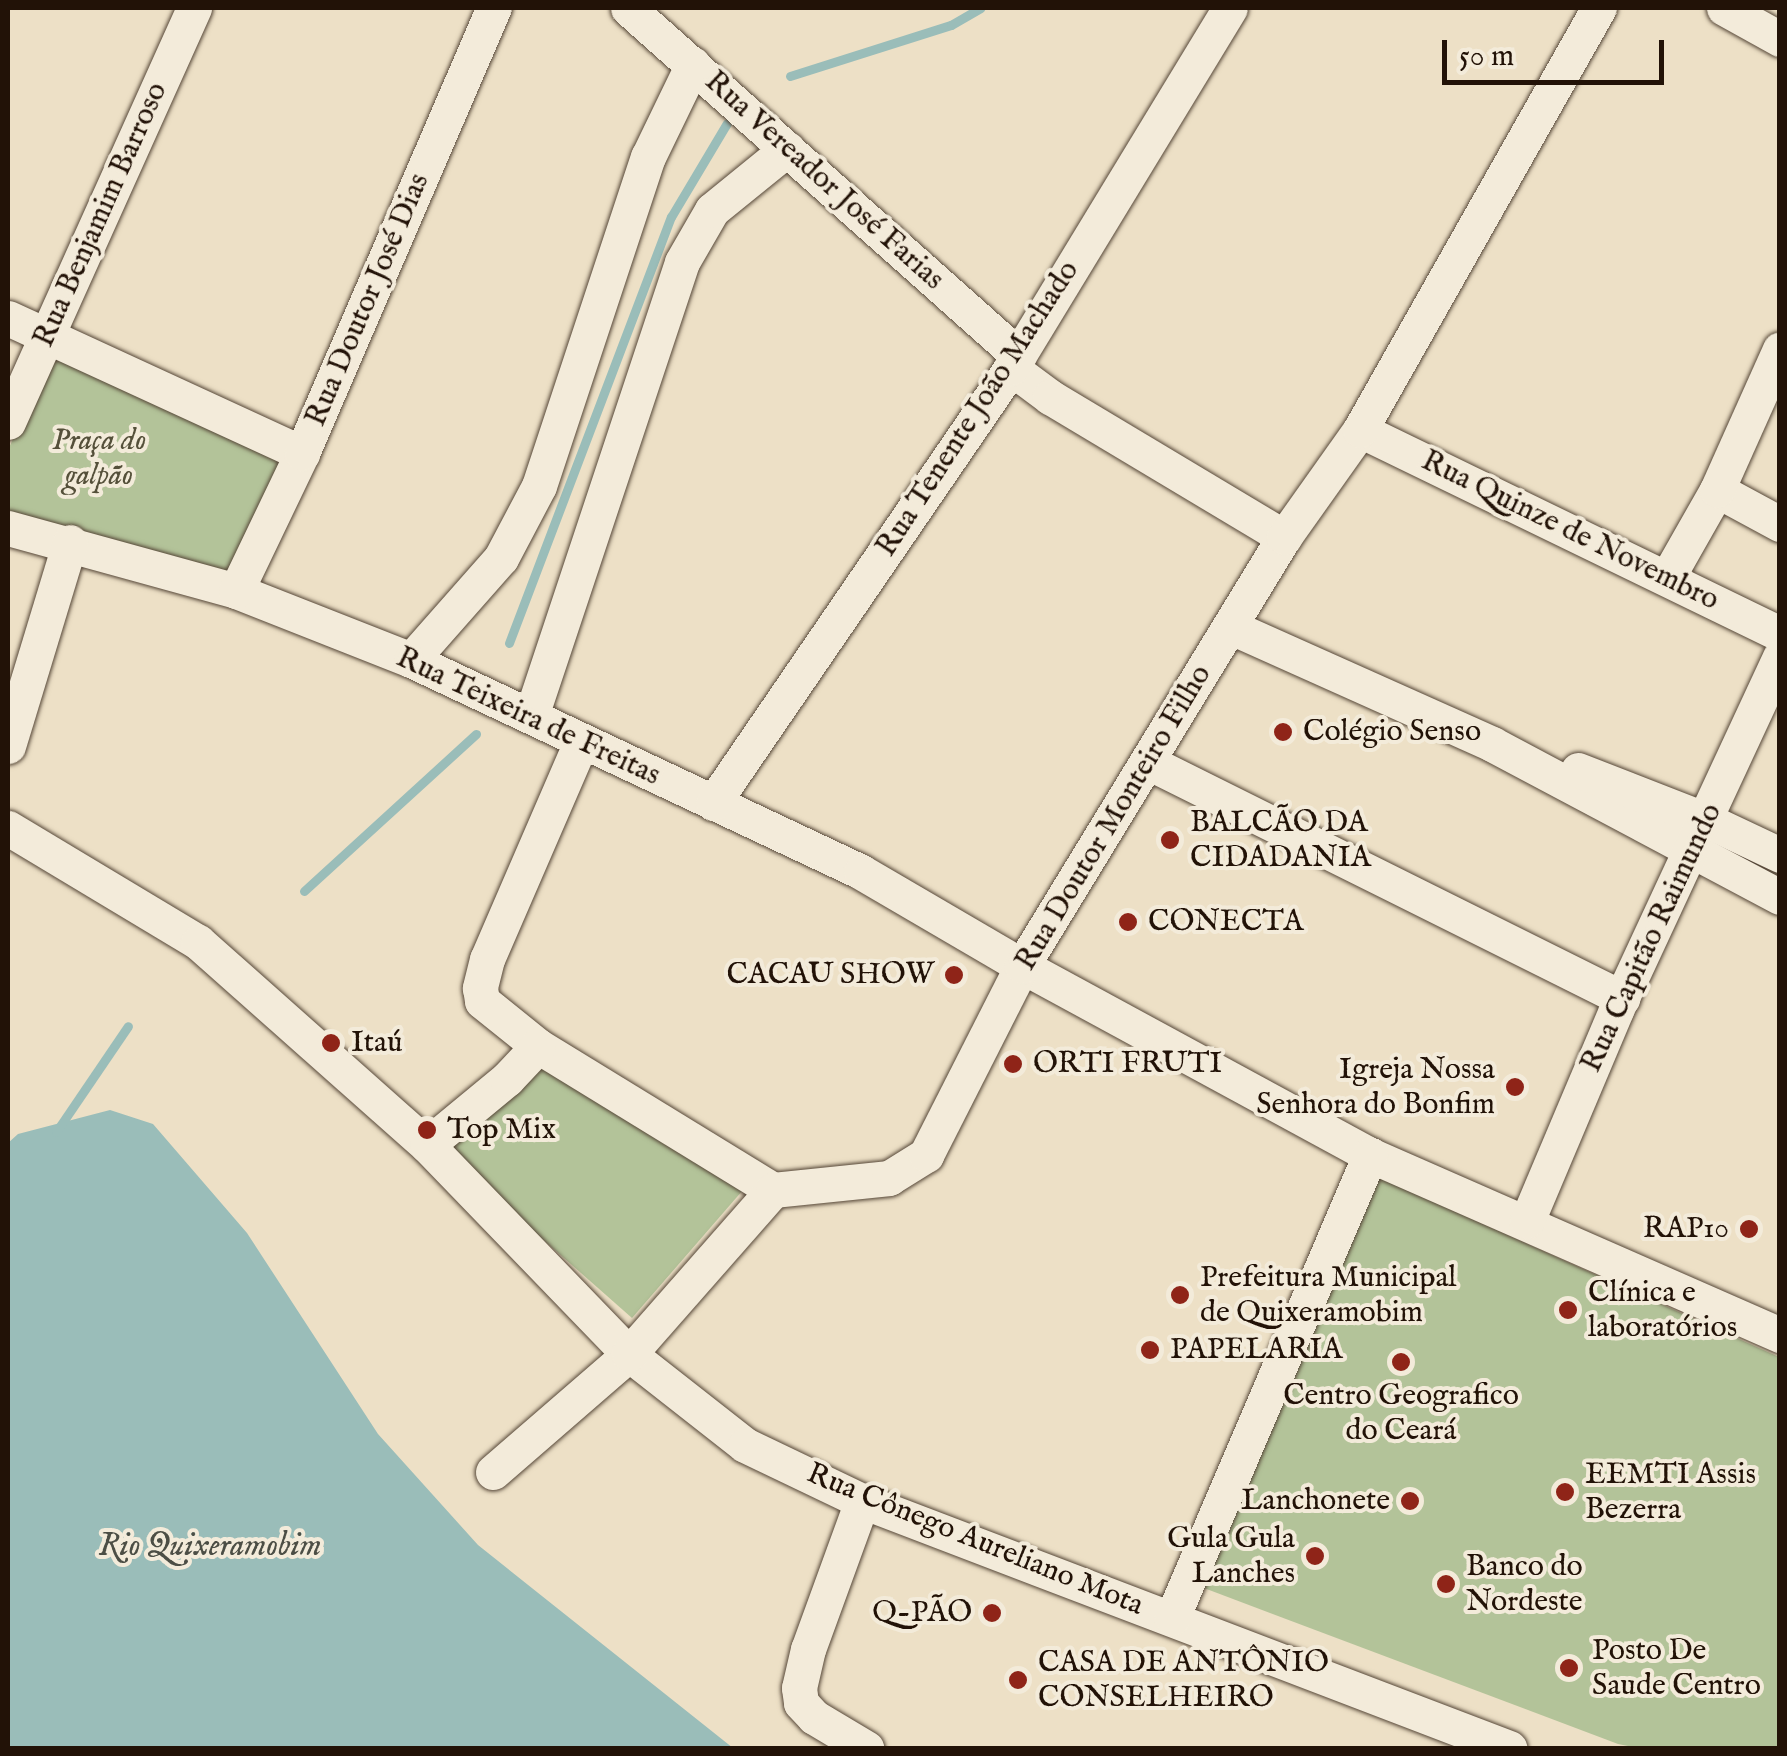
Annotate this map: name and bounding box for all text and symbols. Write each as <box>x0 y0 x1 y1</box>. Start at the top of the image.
scale bar <box>1447 20 1670 82</box>
text: 50 m <box>1459 38 1514 76</box>
street label: Rua Vereador José Farias <box>697 64 951 298</box>
street label: Rua Benjamim Barroso <box>26 77 176 353</box>
street label: Rua Doutor José Dias <box>298 168 438 432</box>
street label: Rua Tenente João Machado <box>869 254 1087 564</box>
park label: Praça do galpão <box>52 423 146 494</box>
street label: Rua Quinze de Novembro <box>1415 443 1725 619</box>
street label: Rua Teixeira de Freitas <box>390 640 666 794</box>
street label: Rua Doutor Monteiro Filho <box>1008 659 1220 977</box>
place label: Colégio Senso <box>1303 714 1481 750</box>
marker: Colégio Senso <box>1272 721 1294 743</box>
street label: Rua Capitão Raimundo <box>1574 798 1730 1078</box>
place label: BALCÃO DA CIDADANIA <box>1190 805 1371 876</box>
marker: BALCÃO DA CIDADANIA <box>1159 829 1181 851</box>
place label: CONECTA <box>1148 904 1303 940</box>
marker: CONECTA <box>1117 911 1139 933</box>
place label: CACAU SHOW <box>726 957 934 993</box>
marker: CACAU SHOW <box>943 964 965 986</box>
place label: Itaú <box>351 1025 402 1061</box>
marker: Itaú <box>320 1032 342 1054</box>
place label: ORTI FRUTI <box>1033 1046 1222 1082</box>
place label: Igreja Nossa Senhora do Bonfim <box>1256 1052 1495 1122</box>
marker: ORTI FRUTI <box>1002 1053 1024 1075</box>
marker: Igreja Nossa Senhora do Bonfim <box>1504 1076 1526 1098</box>
place label: Top Mix <box>447 1112 556 1148</box>
marker: Top Mix <box>416 1119 438 1141</box>
place label: RAP10 <box>1643 1211 1729 1247</box>
marker: RAP10 <box>1738 1218 1760 1240</box>
place label: Prefeitura Municipal de Quixeramobim <box>1200 1260 1457 1330</box>
place label: Clínica e laboratórios <box>1588 1275 1737 1346</box>
marker: Prefeitura Municipal de Quixeramobim <box>1169 1284 1191 1306</box>
marker: Clínica e laboratórios <box>1557 1299 1579 1321</box>
place label: PAPELARIA <box>1170 1332 1342 1368</box>
marker: PAPELARIA <box>1139 1339 1161 1361</box>
marker: Centro Geografico do Ceará <box>1390 1351 1412 1373</box>
place label: Centro Geografico do Ceará <box>1283 1378 1519 1448</box>
street label: Rua Cônego Aureliano Mota <box>801 1456 1149 1624</box>
place label: EEMTI Assis Bezerra <box>1585 1457 1756 1528</box>
marker: EEMTI Assis Bezerra <box>1554 1481 1576 1503</box>
place label: Lanchonete <box>1241 1483 1390 1519</box>
marker: Lanchonete <box>1399 1490 1421 1512</box>
place label: Gula Gula Lanches <box>1167 1521 1295 1592</box>
water label: Rio Quixeramobim <box>98 1528 322 1566</box>
marker: Gula Gula Lanches <box>1304 1545 1326 1567</box>
place label: Banco do Nordeste <box>1466 1549 1583 1620</box>
marker: Banco do Nordeste <box>1435 1573 1457 1595</box>
place label: Q-PÃO <box>872 1595 972 1631</box>
marker: Q-PÃO <box>981 1602 1003 1624</box>
place label: Posto De Saude Centro <box>1592 1633 1761 1704</box>
place label: CASA DE ANTÔNIO CONSELHEIRO <box>1038 1645 1329 1716</box>
marker: Posto De Saude Centro <box>1556 1655 1582 1681</box>
marker: CASA DE ANTÔNIO CONSELHEIRO <box>1007 1669 1029 1691</box>

